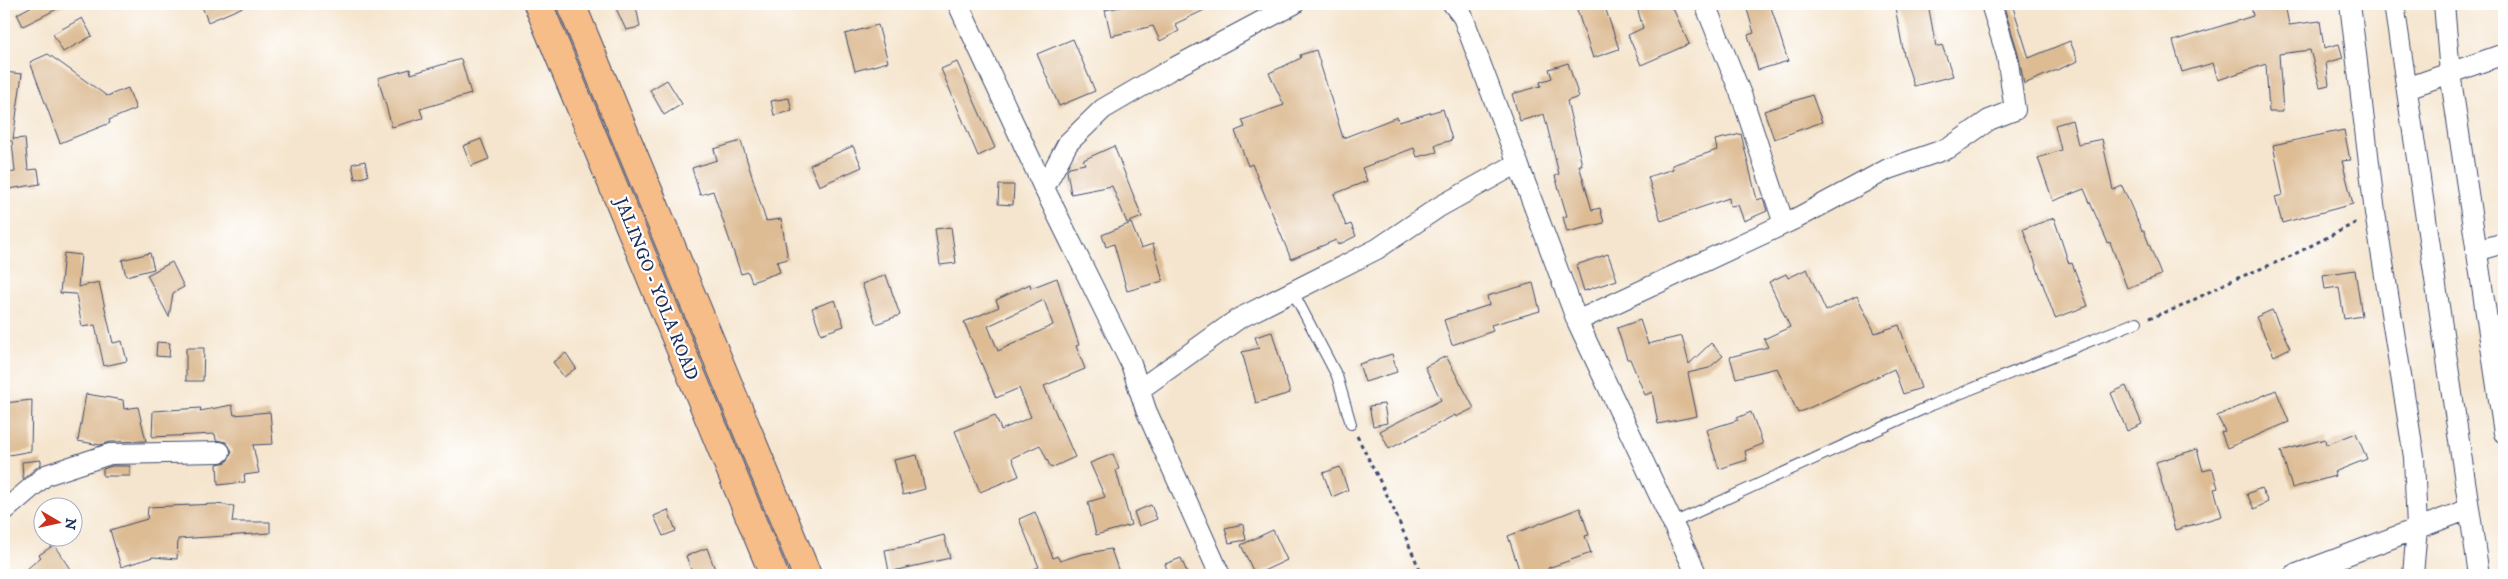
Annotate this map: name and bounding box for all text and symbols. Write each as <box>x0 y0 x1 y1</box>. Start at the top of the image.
street label: JALINGO - YOLA ROAD <box>609 193 703 384</box>
north arrow <box>32 496 82 546</box>
text: N <box>60 517 80 531</box>

